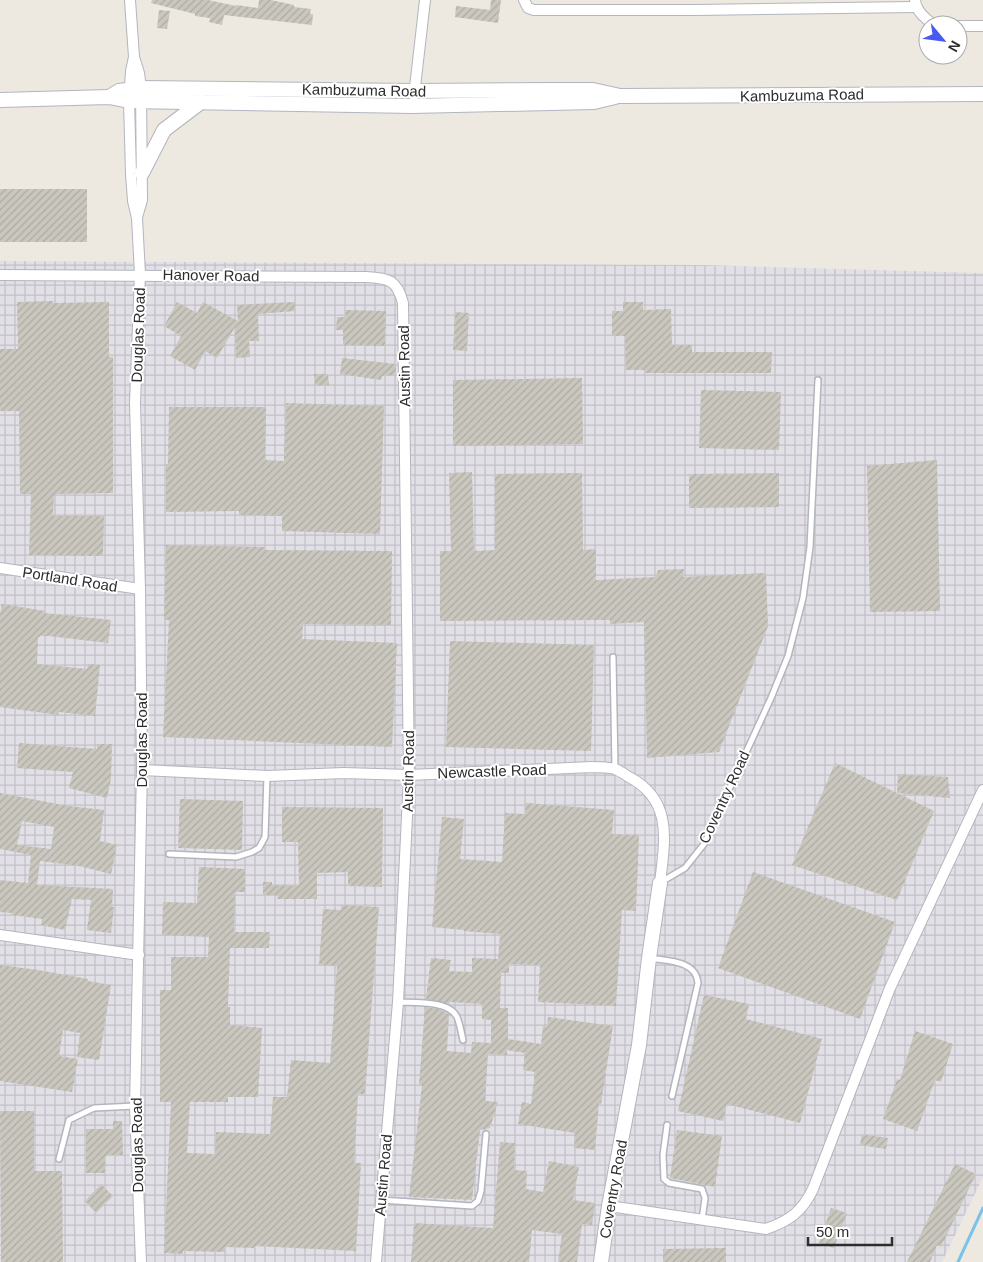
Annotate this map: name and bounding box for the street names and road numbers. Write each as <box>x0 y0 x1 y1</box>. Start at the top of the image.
street label: Kambuzuma Road <box>302 80 426 100</box>
street label: Kambuzuma Road <box>740 85 864 105</box>
street label: Hanover Road <box>162 266 260 284</box>
street label: Douglas Road <box>128 287 148 383</box>
street label: Austin Road <box>395 325 413 407</box>
street label: Portland Road <box>21 563 119 595</box>
street label: Douglas Road <box>133 692 150 788</box>
street label: Austin Road <box>399 730 417 812</box>
street label: Coventry Road <box>695 748 753 846</box>
street label: Newcastle Road <box>437 761 547 781</box>
street label: Douglas Road <box>128 1097 146 1193</box>
street label: Austin Road <box>371 1134 395 1216</box>
street label: Coventry Road <box>596 1138 630 1240</box>

